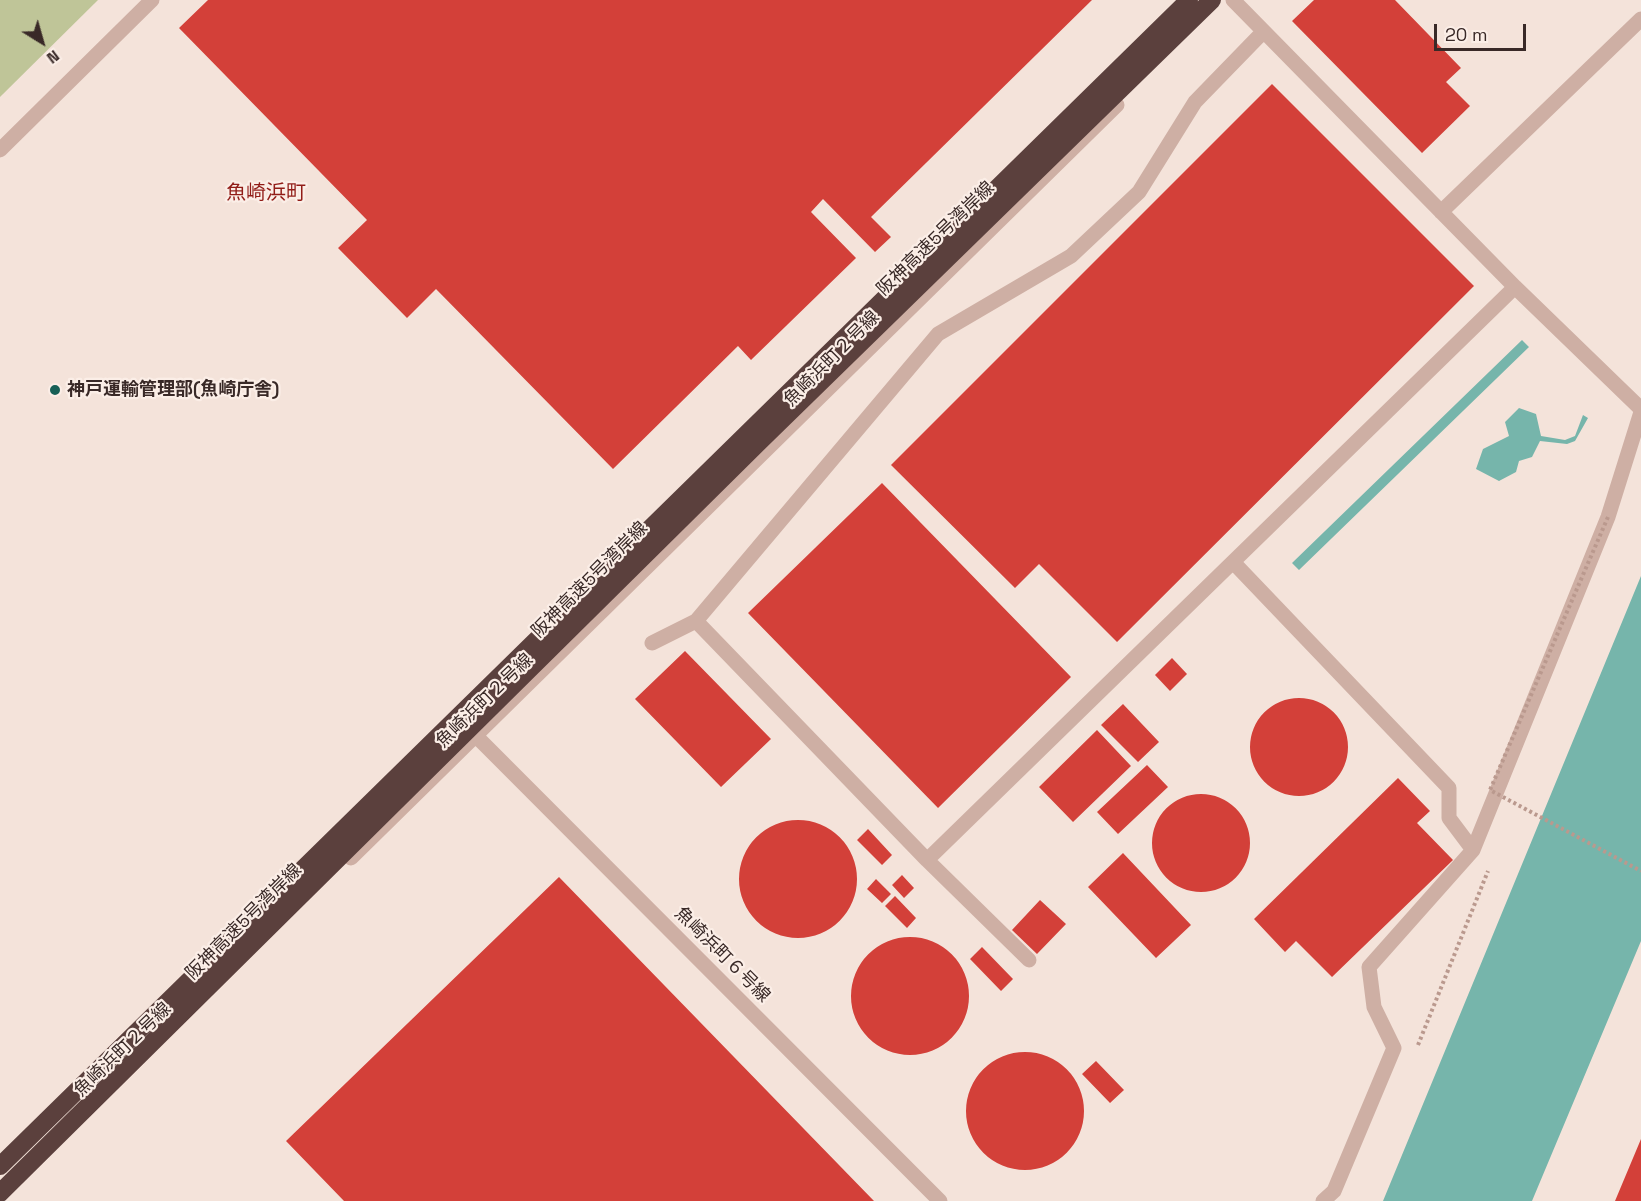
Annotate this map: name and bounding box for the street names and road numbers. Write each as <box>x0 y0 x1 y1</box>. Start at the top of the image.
street label: 阪神高速5号湾岸線 <box>873 177 999 301</box>
street label: 魚崎浜町２号線 <box>780 307 884 411</box>
street label: 阪神高速5号湾岸線 <box>528 518 652 642</box>
street label: 魚崎浜町２号線 <box>432 649 538 753</box>
street label: 阪神高速5号湾岸線 <box>182 860 306 984</box>
street label: 魚崎浜町６号線 <box>670 903 774 1007</box>
street label: 魚崎浜町２号線 <box>70 998 176 1102</box>

